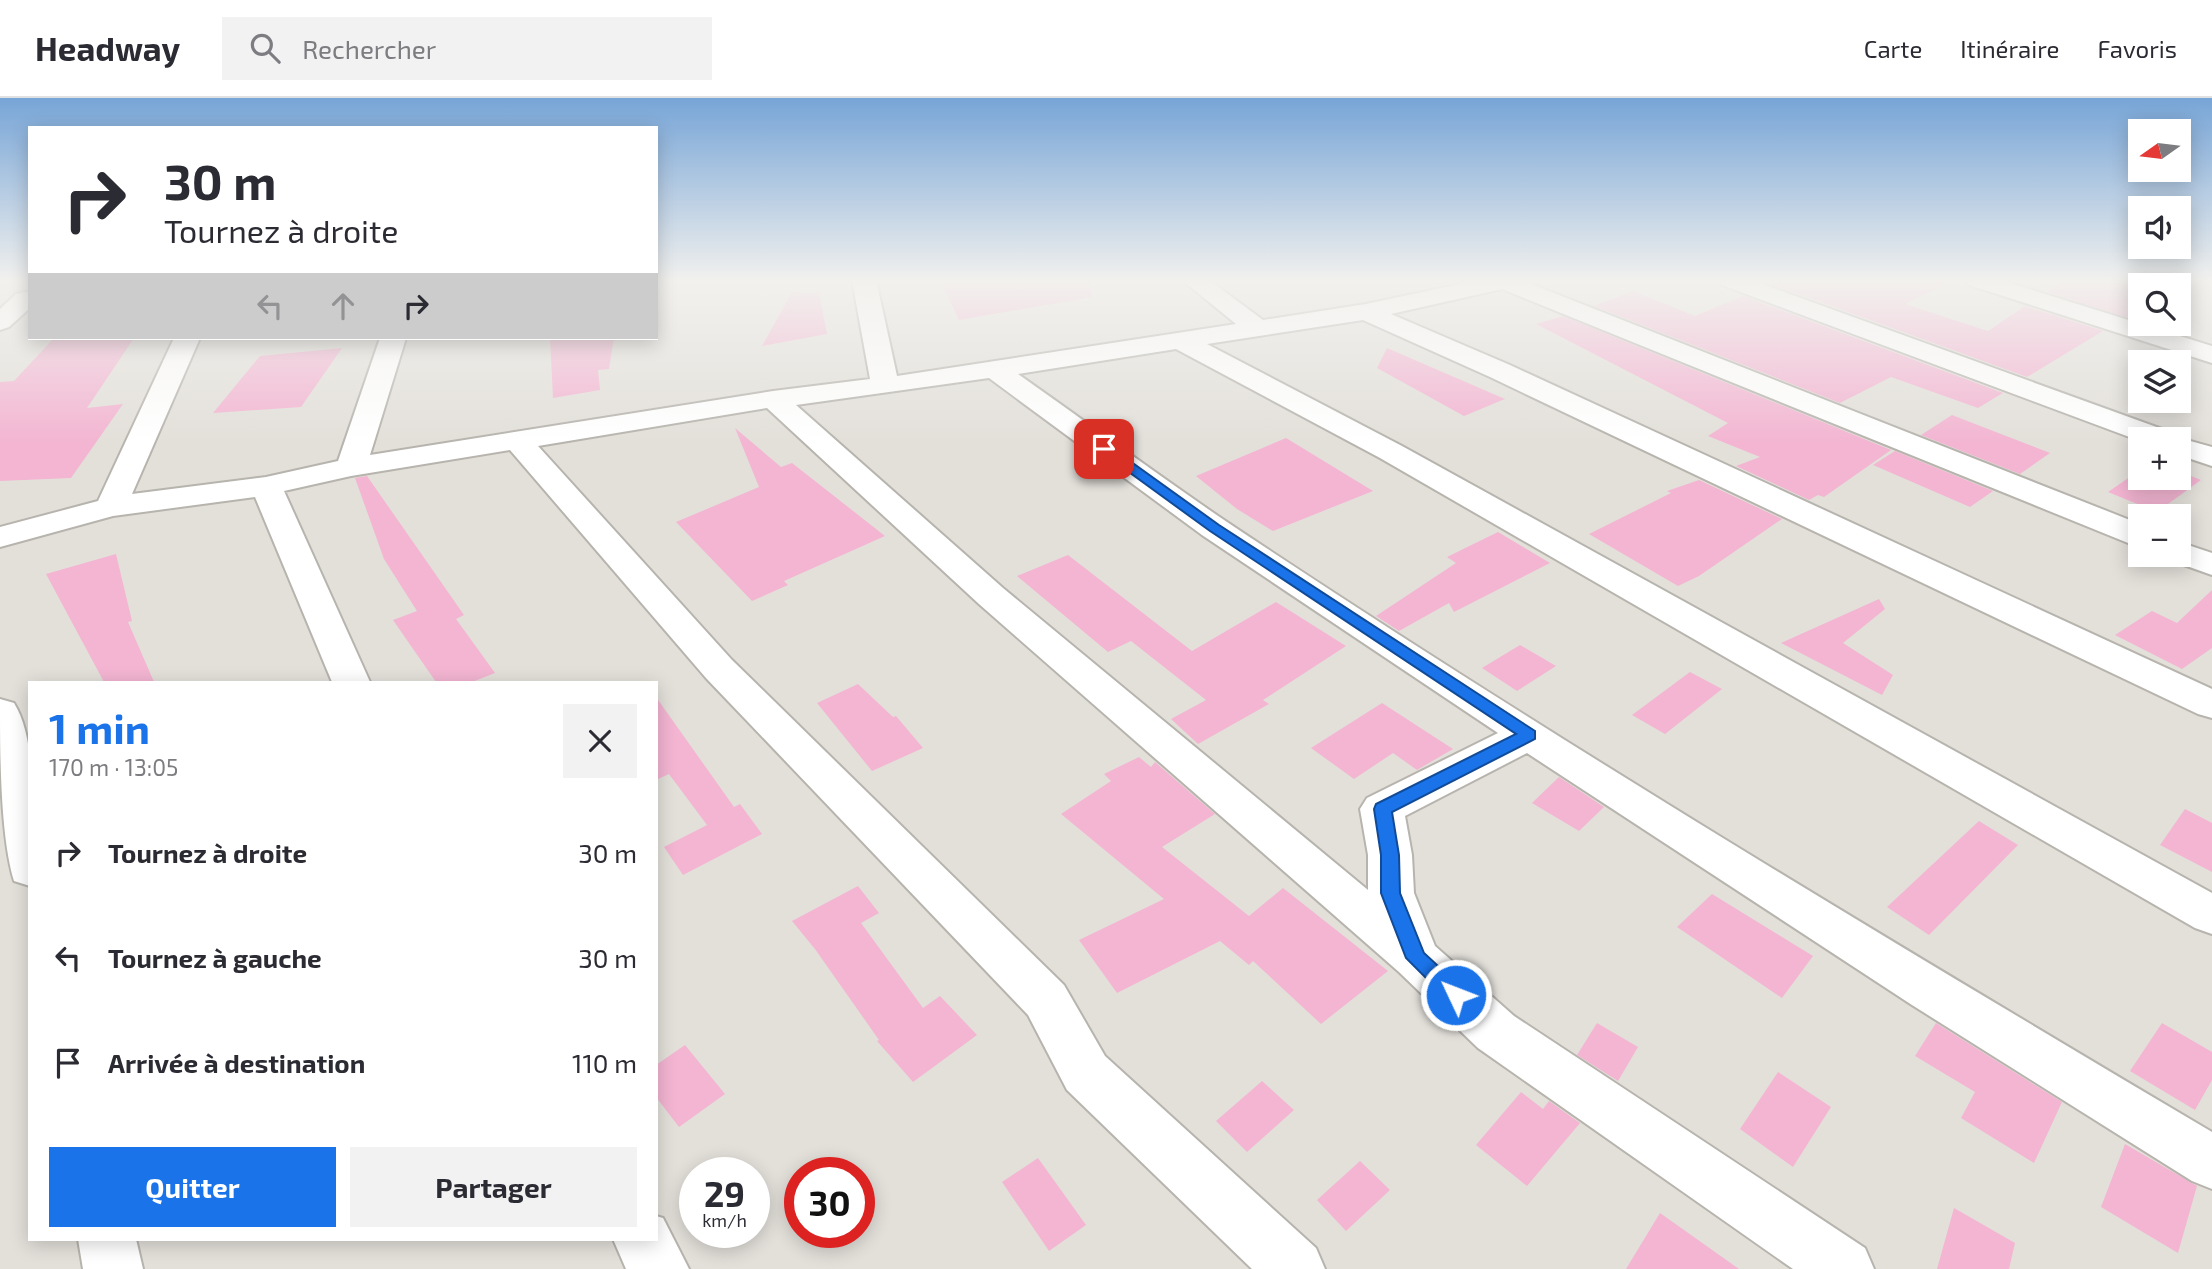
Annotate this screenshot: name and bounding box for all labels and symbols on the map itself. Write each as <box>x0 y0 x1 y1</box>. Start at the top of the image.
north arrow <box>2128 119 2191 182</box>
pin <box>1074 419 1134 479</box>
position arrow <box>1419 958 1493 1032</box>
speed limit sign: 30 <box>784 1157 875 1248</box>

